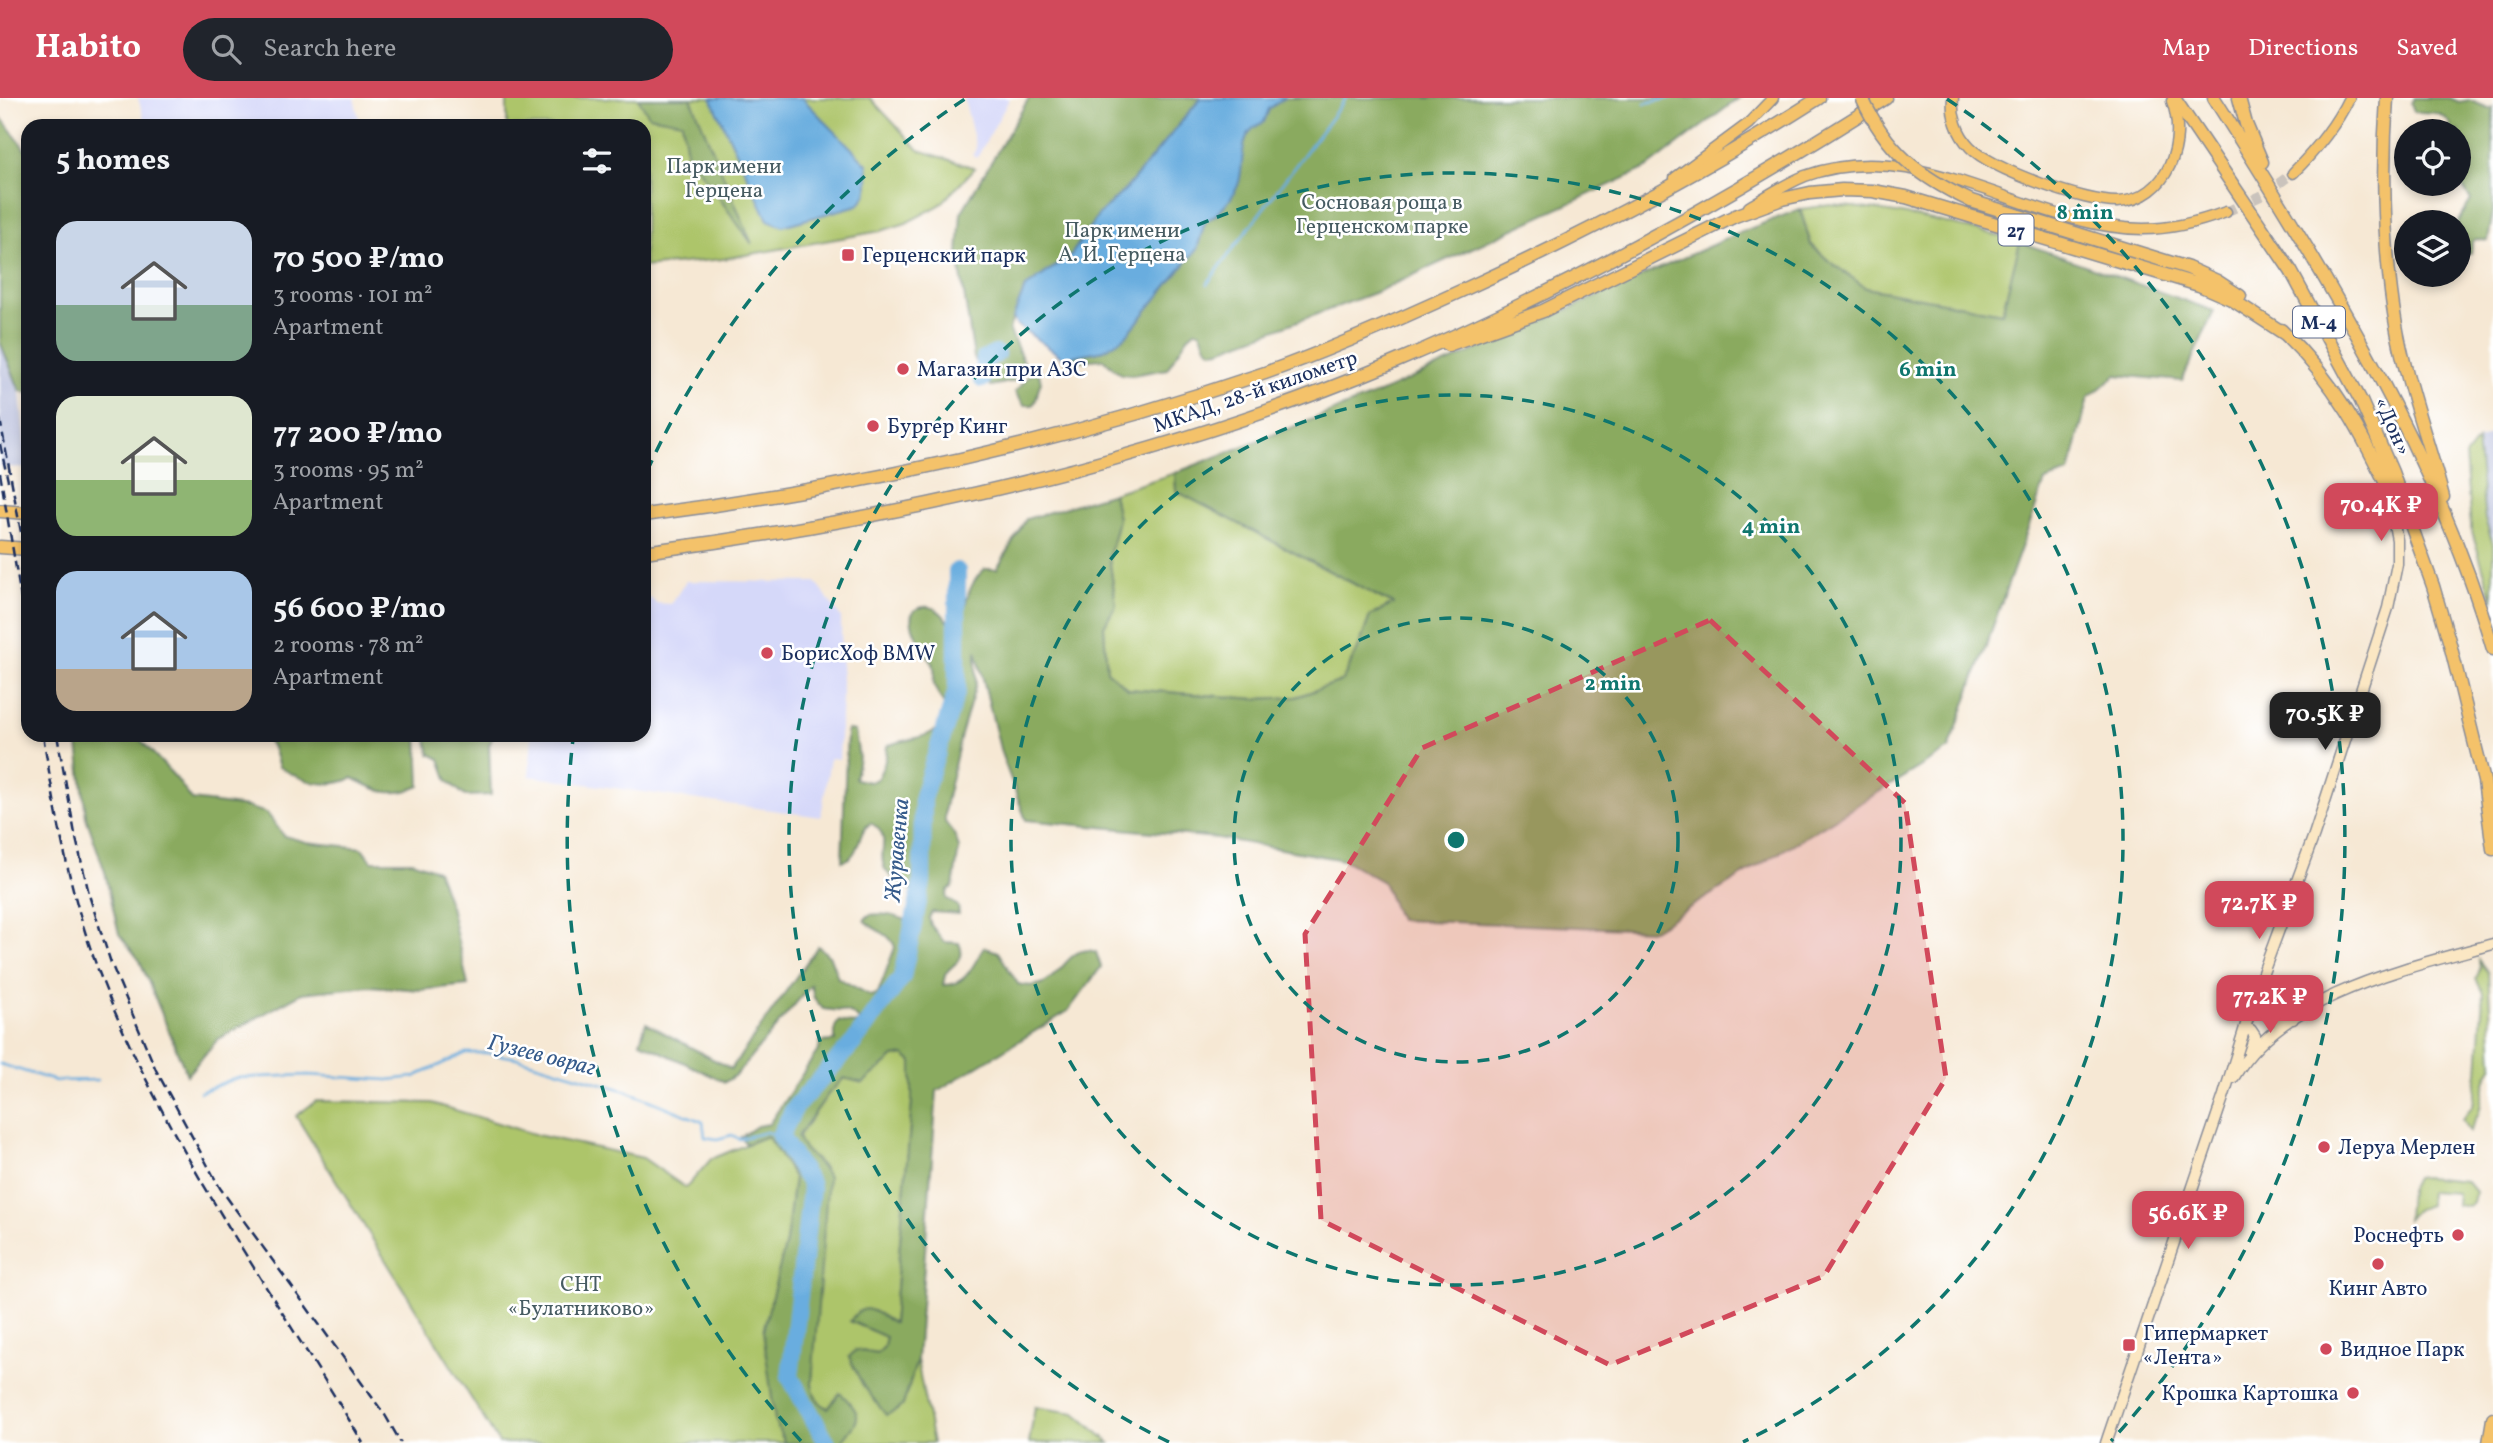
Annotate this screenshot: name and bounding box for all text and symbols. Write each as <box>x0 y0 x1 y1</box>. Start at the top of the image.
search box <box>183 18 673 81</box>
text: Habito <box>35 26 141 72</box>
icon: search <box>207 30 245 68</box>
text: Search here <box>263 31 396 67</box>
text: Map <box>2162 32 2210 66</box>
text: Directions <box>2248 32 2358 66</box>
text: Saved <box>2396 32 2458 66</box>
map controls <box>2394 119 2471 287</box>
button: locate <box>2394 119 2471 196</box>
text: 5 homes <box>56 140 170 182</box>
icon: filters <box>578 142 616 180</box>
park label: Парк имени Герцена <box>666 153 782 206</box>
park label: Сосновая роща в Герценском парке <box>1296 189 1468 242</box>
text: 8 min <box>2056 199 2114 228</box>
button: layers <box>2394 210 2471 287</box>
road number: 27 <box>1998 214 2034 246</box>
park label: Парк имени А. И. Герцена <box>1058 217 1186 270</box>
text: 70 500 ₽/mo <box>273 238 444 280</box>
place label: Герценский парк <box>862 242 1026 271</box>
marker: Герценский парк <box>840 247 856 263</box>
icon: home <box>112 249 196 333</box>
text: 3 rooms · 101 m² <box>273 280 433 312</box>
road number: М-4 <box>2293 306 2345 338</box>
text: Apartment <box>273 312 384 344</box>
street label: МКАД, 28-й километр <box>1149 344 1362 441</box>
place label: Магазин при АЗС <box>917 356 1087 385</box>
text: 6 min <box>1899 356 1957 385</box>
marker: Магазин при АЗС <box>895 361 911 377</box>
street label: «Дон» <box>2366 393 2417 460</box>
text: 77 200 ₽/mo <box>273 413 442 455</box>
place label: Бургер Кинг <box>887 413 1007 442</box>
marker: Бургер Кинг <box>865 418 881 434</box>
icon: home <box>112 424 196 508</box>
text: 3 rooms · 95 m² <box>273 455 424 487</box>
pin: 70.4K ₽ <box>2316 484 2446 543</box>
text: Apartment <box>273 487 384 519</box>
text: 70.4K ₽ <box>2340 490 2422 522</box>
text: 4 min <box>1742 513 1800 542</box>
text: 56 600 ₽/mo <box>273 588 446 630</box>
icon: home <box>112 599 196 683</box>
text: 2 rooms · 78 m² <box>273 630 424 662</box>
place label: БорисХоф BMW <box>781 640 935 669</box>
marker: БорисХоф BMW <box>759 645 775 661</box>
text: Apartment <box>273 662 384 694</box>
text: 2 min <box>1585 670 1641 699</box>
pin: 70.5K ₽ <box>2260 692 2390 752</box>
text: 70.5K ₽ <box>2286 699 2364 731</box>
water label: Журавенка <box>877 797 918 904</box>
centre of rings <box>1444 828 1468 852</box>
pin: 72.7K ₽ <box>2194 882 2324 941</box>
text: 72.7K ₽ <box>2221 888 2297 920</box>
pin: 77.2K ₽ <box>2205 976 2335 1035</box>
text: 77.2K ₽ <box>2232 982 2308 1014</box>
water label: Гузеев овраг <box>484 1027 599 1085</box>
place label: Леруа Мерлен <box>2338 1134 2476 1163</box>
marker: Леруа Мерлен <box>2316 1139 2332 1155</box>
pin: 56.6K ₽ <box>2123 1192 2253 1251</box>
text: 56.6K ₽ <box>2148 1198 2228 1230</box>
place label: Роснефть <box>2353 1222 2444 1251</box>
marker: Роснефть <box>2450 1227 2466 1243</box>
marker: Кинг Авто <box>2370 1256 2386 1272</box>
park label: СНТ «Булатниково» <box>508 1271 654 1324</box>
place label: Кинг Авто <box>2329 1275 2427 1304</box>
place label: Гипермаркет «Лента» <box>2143 1320 2268 1373</box>
place label: Видное Парк <box>2340 1336 2465 1365</box>
marker: Гипермаркет «Лента» <box>2121 1337 2137 1353</box>
marker: Видное Парк <box>2318 1341 2334 1357</box>
place label: Крошка Картошка <box>2161 1380 2339 1409</box>
marker: Крошка Картошка <box>2345 1385 2361 1401</box>

